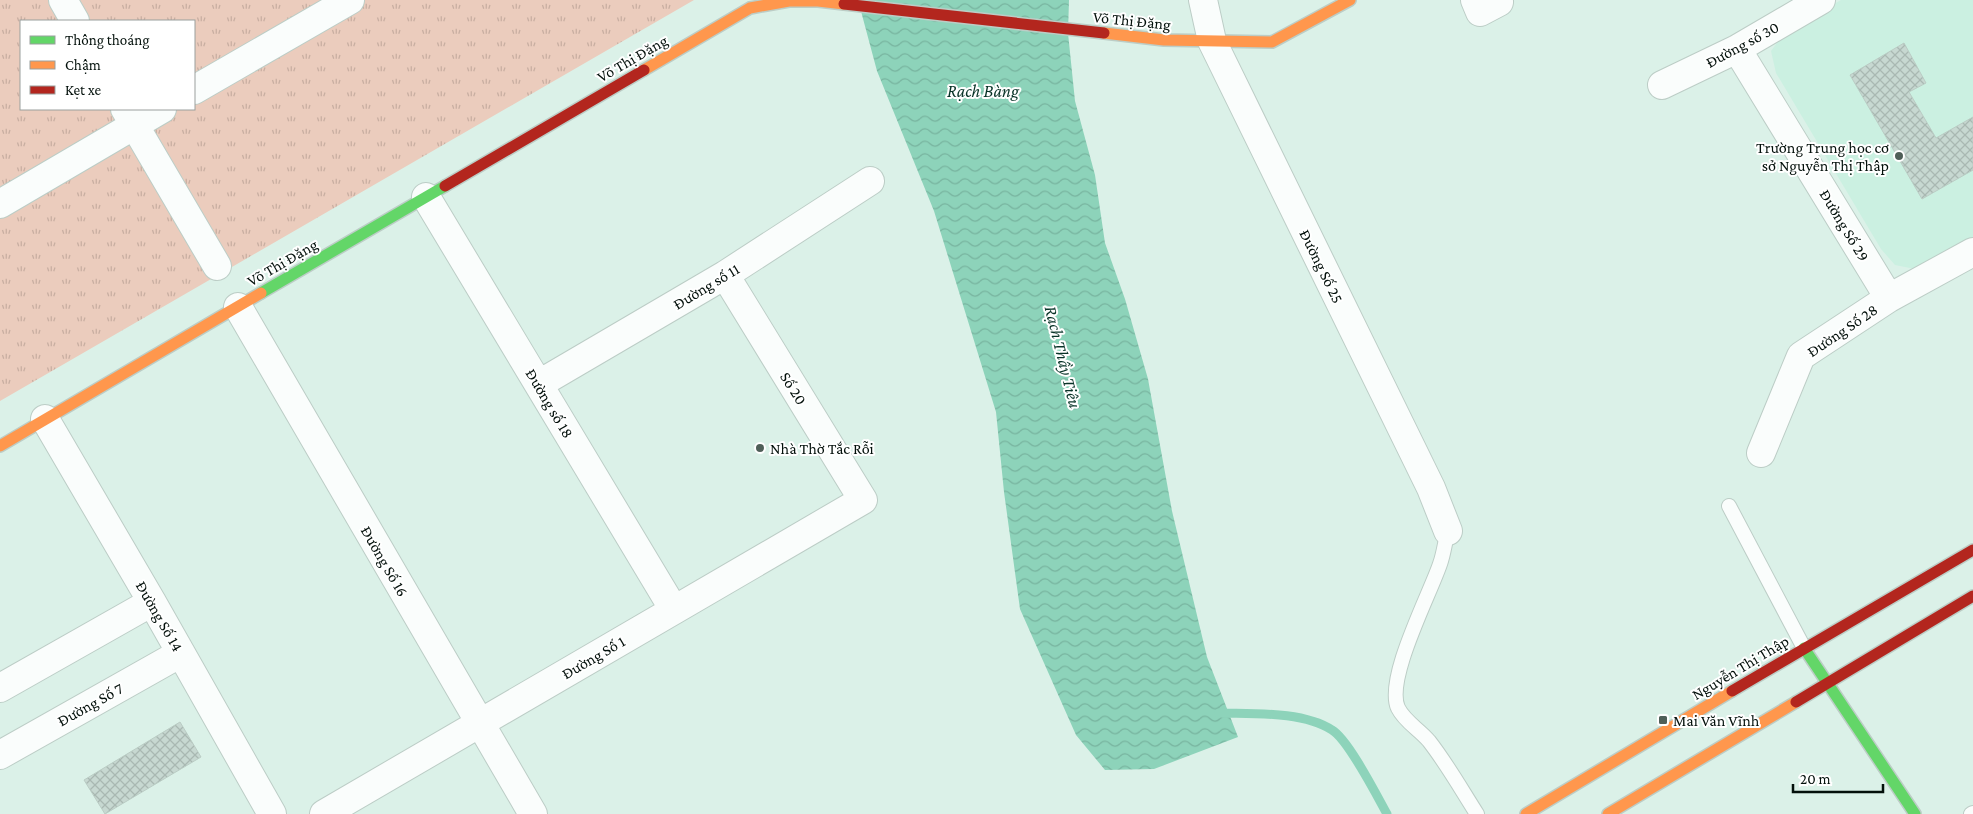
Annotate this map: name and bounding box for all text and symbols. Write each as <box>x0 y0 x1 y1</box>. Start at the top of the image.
street label: Võ Thị Đặng <box>1092 8 1172 34</box>
street label: Đường số 30 <box>1703 18 1782 72</box>
legend <box>20 20 195 110</box>
street label: Võ Thị Đặng <box>594 31 671 86</box>
text: Thông thoáng <box>65 32 150 49</box>
text: Chậm <box>65 57 101 74</box>
water label: Rạch Bàng <box>947 81 1020 101</box>
text: Kẹt xe <box>65 82 102 99</box>
place label: Trường Trung học cơ sở Nguyễn Thị Thập <box>1756 139 1889 175</box>
marker: Trường Trung học cơ sở Nguyễn Thị Thập <box>1893 150 1905 162</box>
street label: Đường Số 29 <box>1816 186 1873 265</box>
street label: Đường Số 25 <box>1295 227 1347 306</box>
street label: Võ Thị Đặng <box>244 235 321 290</box>
street label: Đường số 11 <box>670 260 743 314</box>
street label: Đường Số 28 <box>1804 301 1881 361</box>
water label: Rạch Thầy Tiêu <box>1041 304 1085 410</box>
street label: Đường số 18 <box>521 366 577 441</box>
street label: Số 20 <box>777 369 810 408</box>
place label: Nhà Thờ Tắc Rỗi <box>770 440 874 457</box>
marker: Nhà Thờ Tắc Rỗi <box>754 442 766 454</box>
street label: Đường Số 16 <box>357 523 411 600</box>
street label: Đường Số 14 <box>132 578 187 655</box>
street label: Nguyễn Thị Thập <box>1689 632 1792 704</box>
street label: Đường Số 1 <box>559 633 628 683</box>
street label: Đường Số 7 <box>55 679 127 730</box>
place label: Mai Văn Vĩnh <box>1673 712 1760 729</box>
marker: Mai Văn Vĩnh <box>1657 714 1669 726</box>
scale bar <box>1793 762 1883 794</box>
text: 20 m <box>1800 771 1831 787</box>

